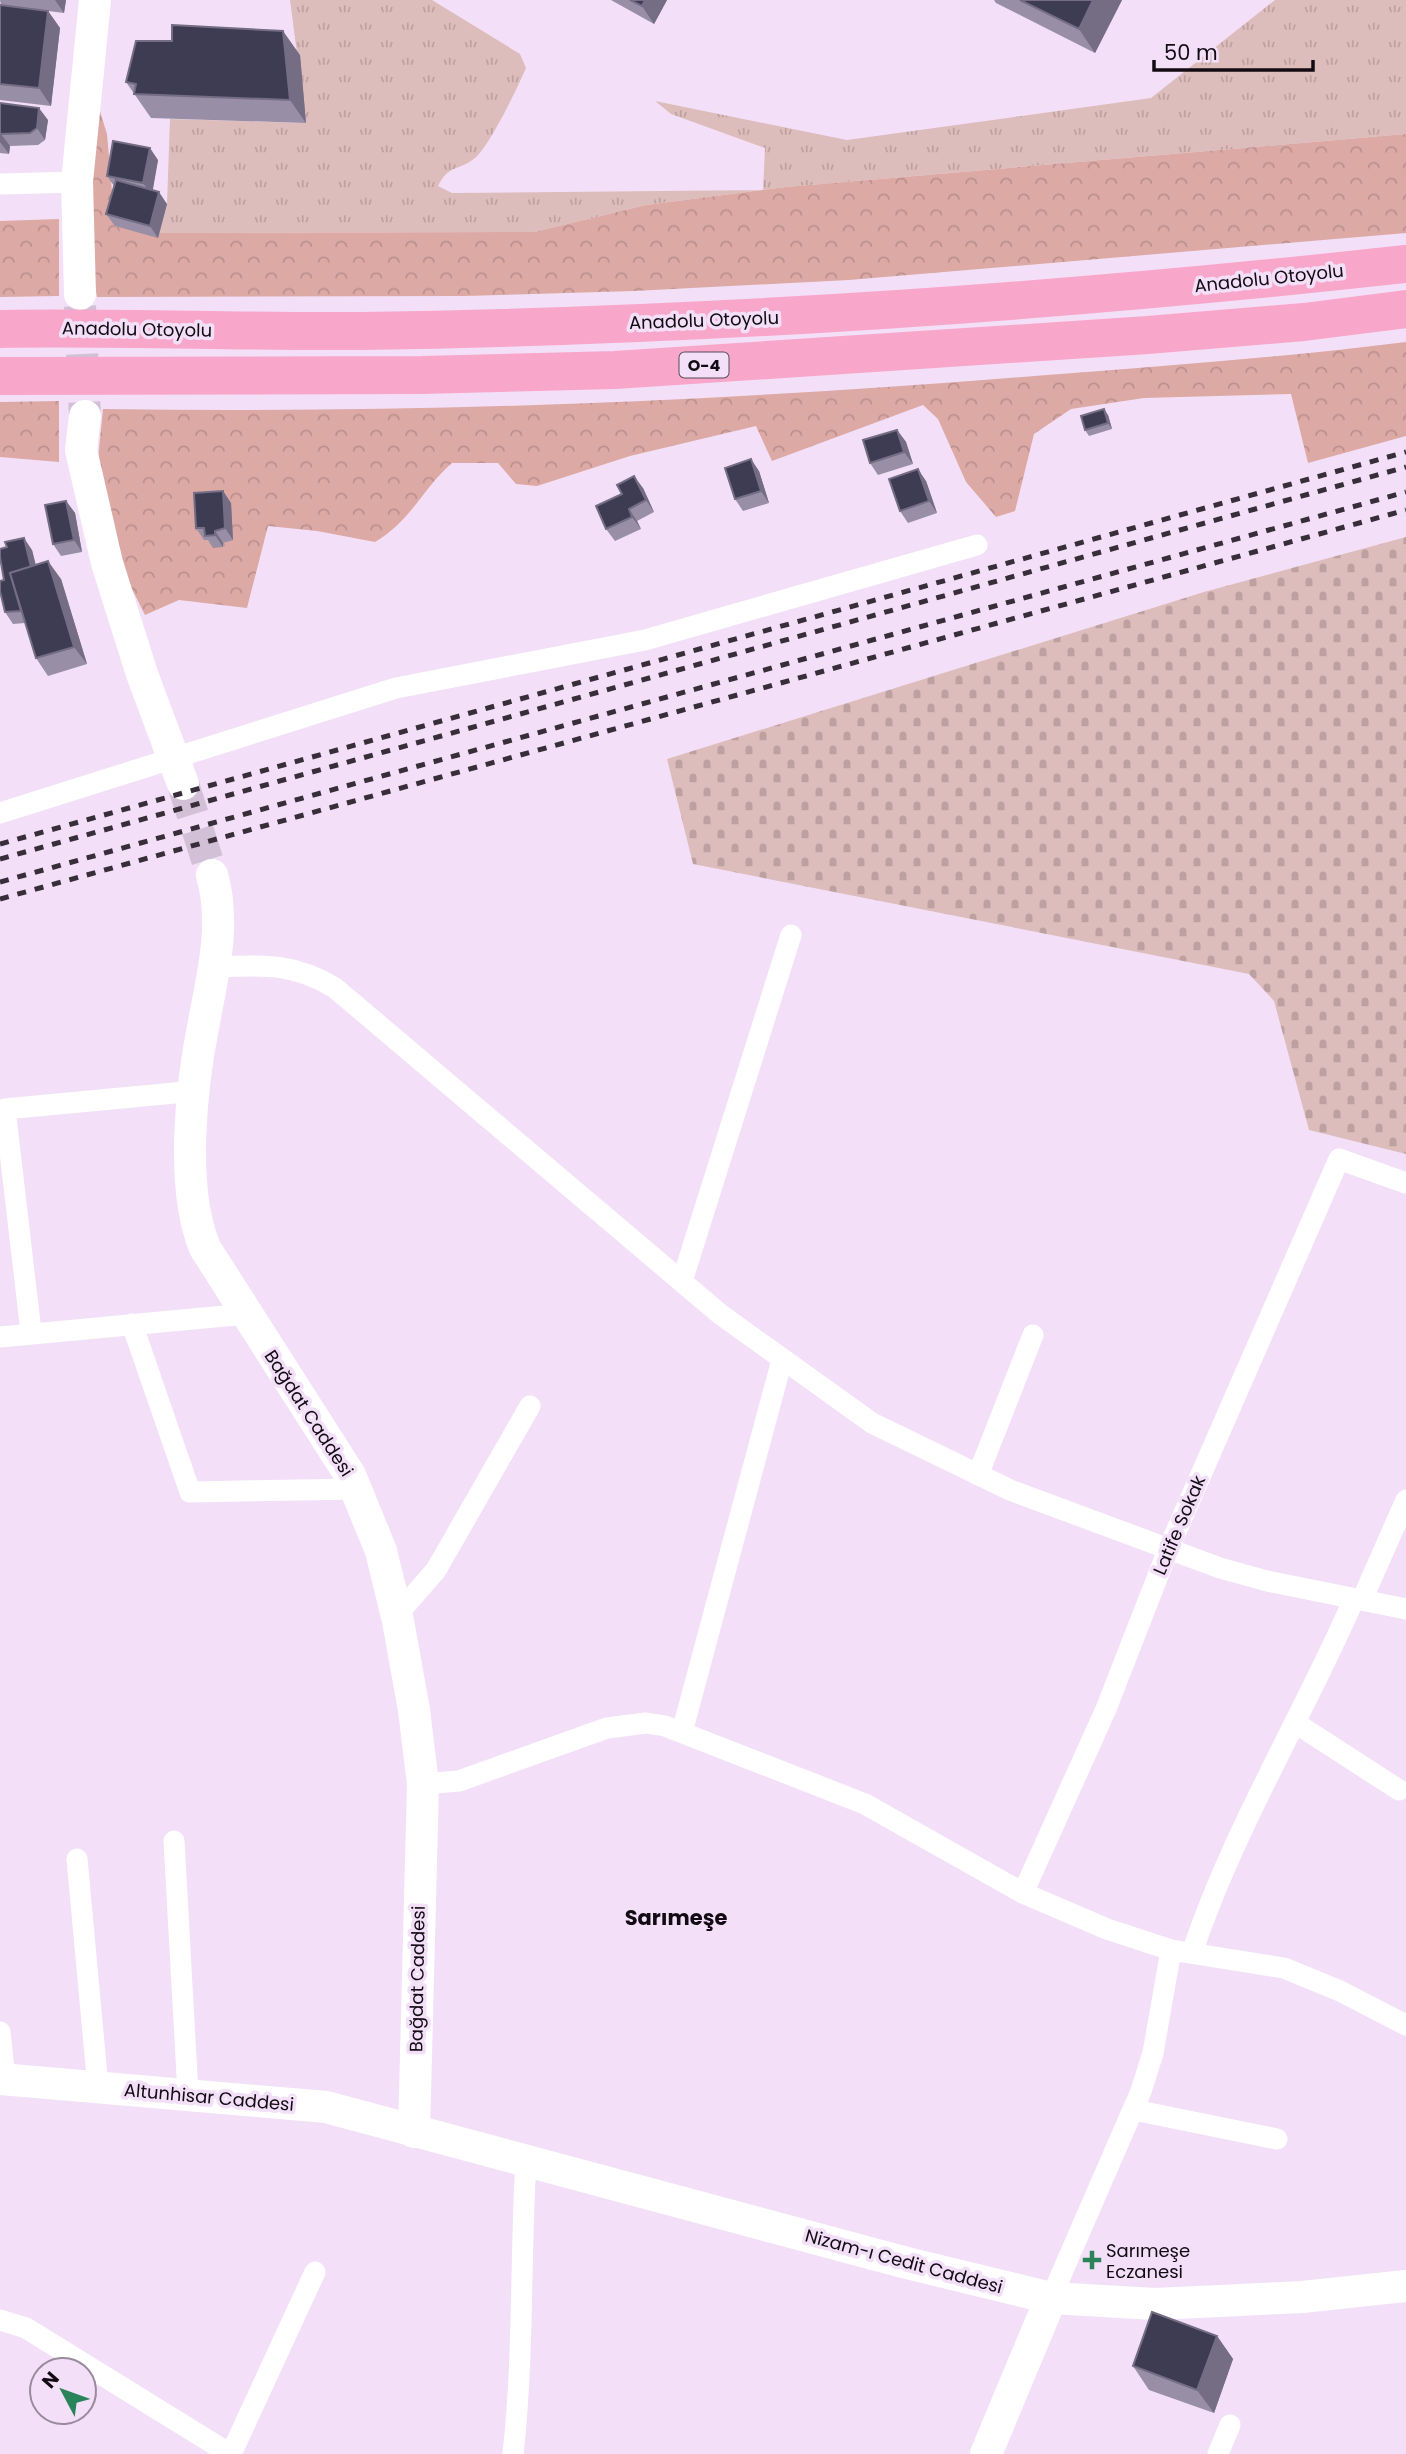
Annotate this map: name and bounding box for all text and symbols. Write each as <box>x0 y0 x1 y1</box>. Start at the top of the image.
scale bar <box>1154 28 1313 72</box>
text: 50 m <box>1164 38 1218 67</box>
street label: Anadolu Otoyolu <box>1193 258 1345 298</box>
street label: Anadolu Otoyolu <box>629 305 779 335</box>
street label: Anadolu Otoyolu <box>62 315 212 343</box>
road number: O-4 <box>680 352 728 378</box>
street label: Bağdat Caddesi <box>259 1345 359 1481</box>
street label: Latife Sokak <box>1147 1471 1211 1578</box>
district label: Sarımeşe <box>625 1903 727 1932</box>
street label: Bağdat Caddesi <box>403 1906 431 2052</box>
street label: Altunhisar Caddesi <box>123 2077 295 2117</box>
street label: Nizam-ı Cedit Caddesi <box>802 2223 1006 2299</box>
place label: Sarımeşe Eczanesi <box>1106 2238 1190 2284</box>
marker: Sarımeşe Eczanesi <box>1084 2252 1100 2268</box>
north arrow <box>28 2356 98 2426</box>
text: N <box>36 2366 65 2394</box>

